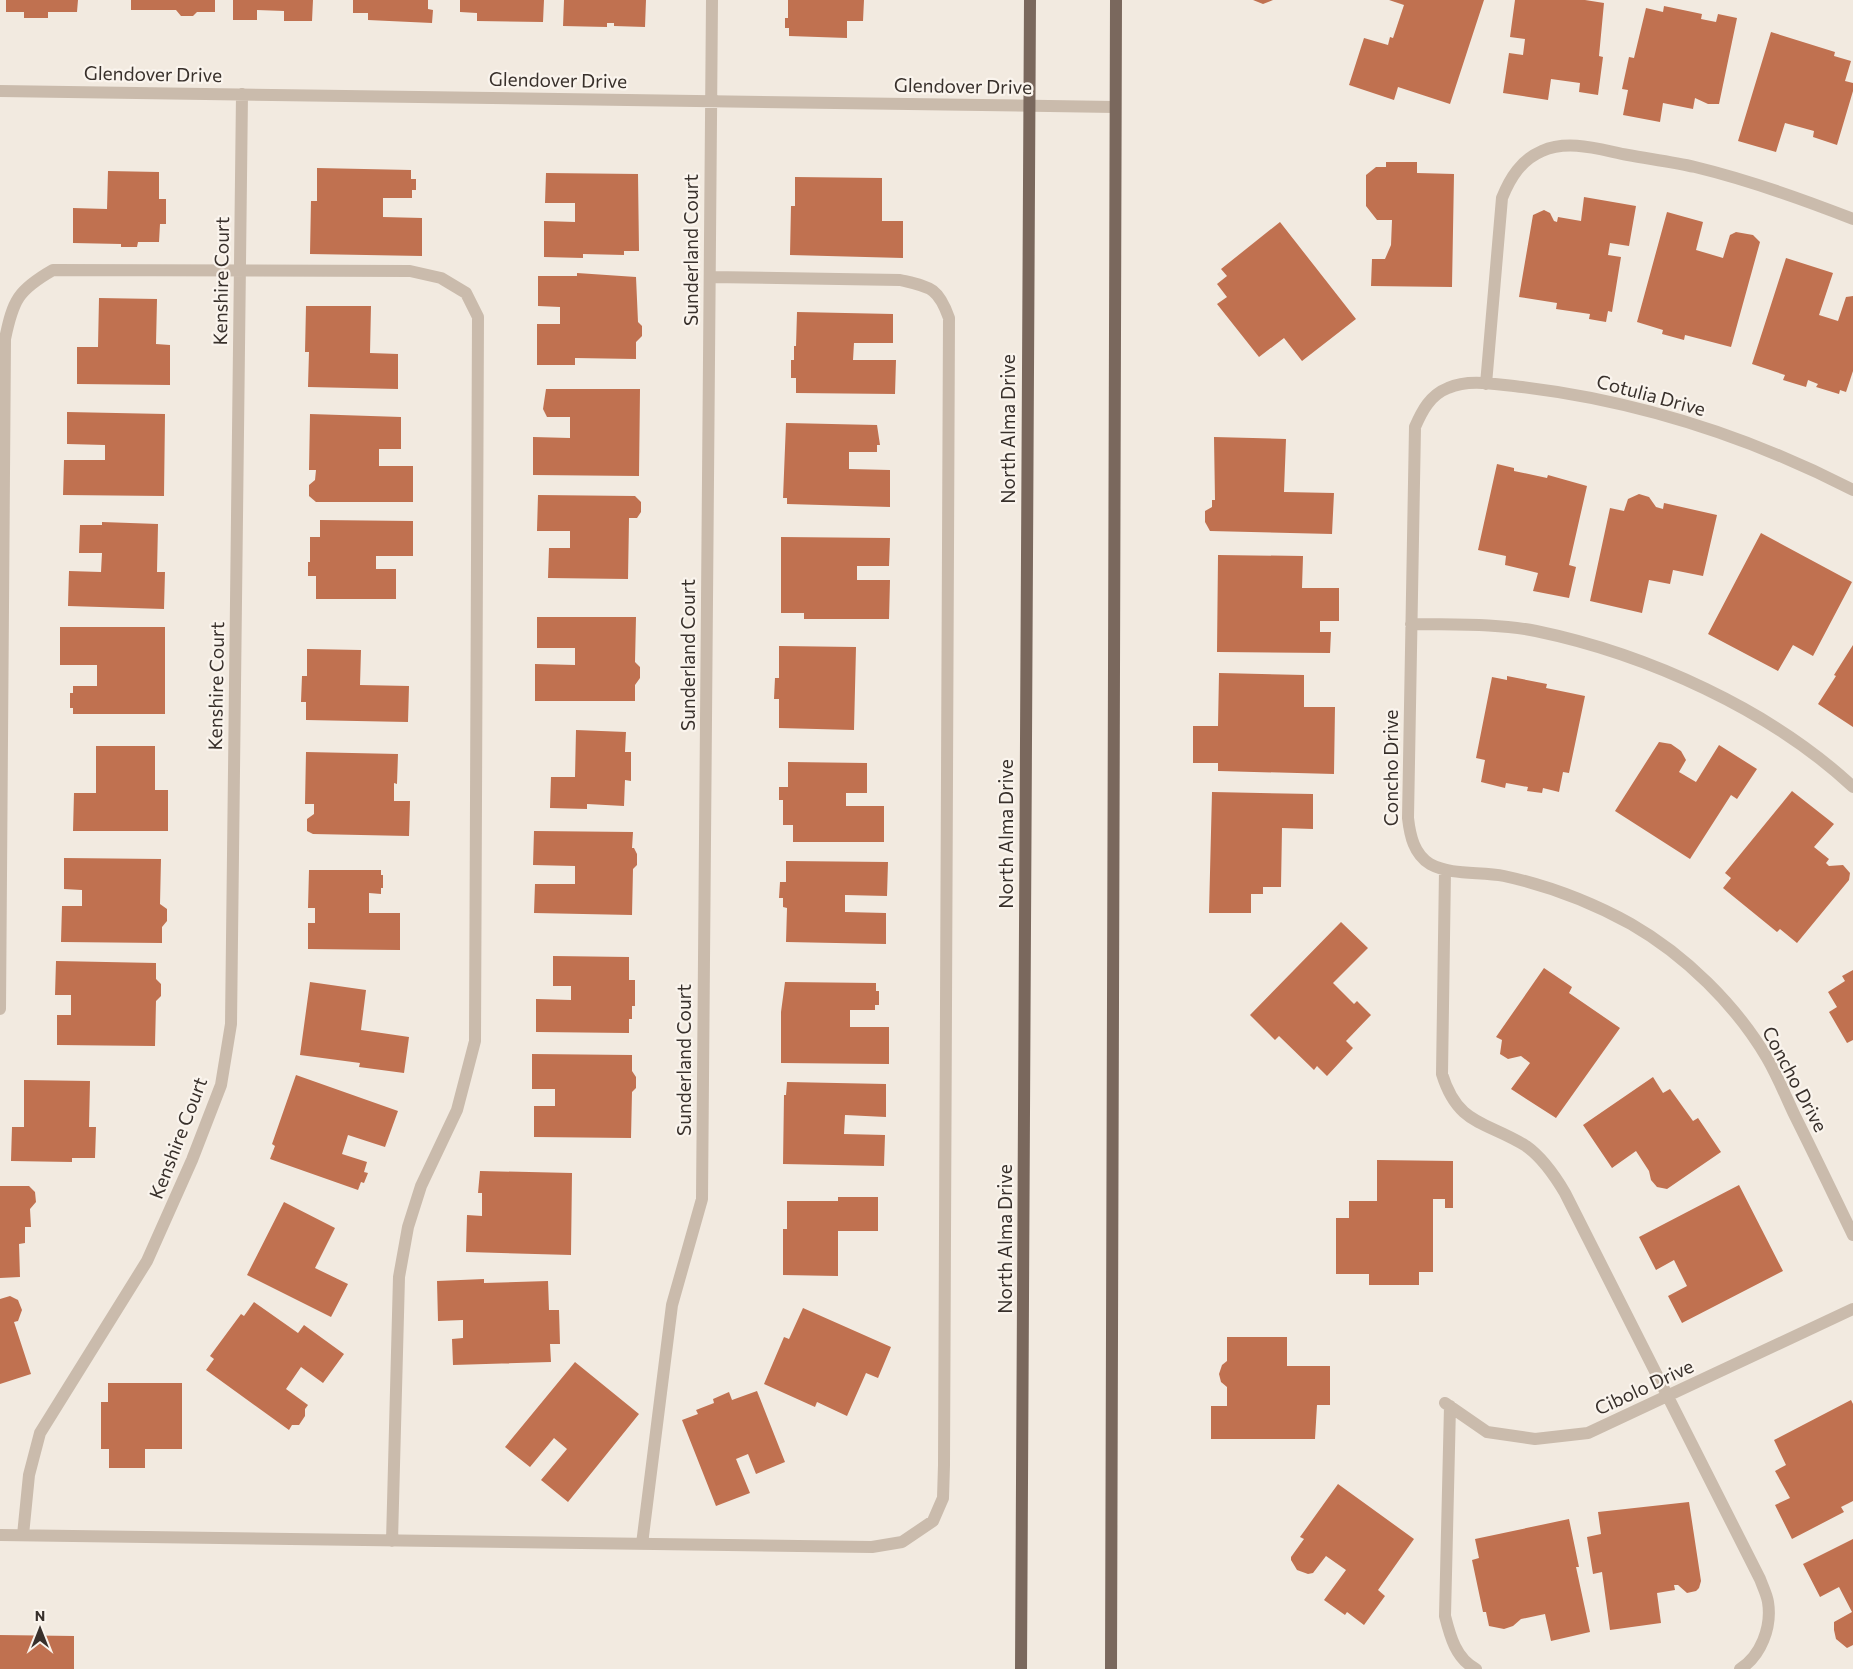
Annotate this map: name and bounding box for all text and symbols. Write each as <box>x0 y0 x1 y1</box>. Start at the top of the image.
street label: Glendover Drive <box>84 61 222 86</box>
street label: Glendover Drive <box>489 67 627 92</box>
street label: Glendover Drive <box>894 73 1032 98</box>
street label: Sunderland Court <box>679 174 702 326</box>
street label: Kenshire Court <box>208 216 233 346</box>
street label: North Alma Drive <box>996 354 1019 504</box>
street label: Cotulia Drive <box>1594 369 1708 420</box>
street label: Sunderland Court <box>676 579 699 731</box>
street label: Kenshire Court <box>203 621 228 751</box>
street label: Concho Drive <box>1379 710 1402 826</box>
street label: North Alma Drive <box>994 759 1017 909</box>
street label: Sunderland Court <box>672 984 695 1136</box>
street label: Concho Drive <box>1758 1022 1833 1136</box>
street label: Kenshire Court <box>144 1073 211 1202</box>
street label: North Alma Drive <box>993 1164 1016 1314</box>
street label: Cibolo Drive <box>1591 1354 1697 1419</box>
north arrow <box>15 1604 65 1654</box>
text: N <box>35 1607 45 1624</box>

